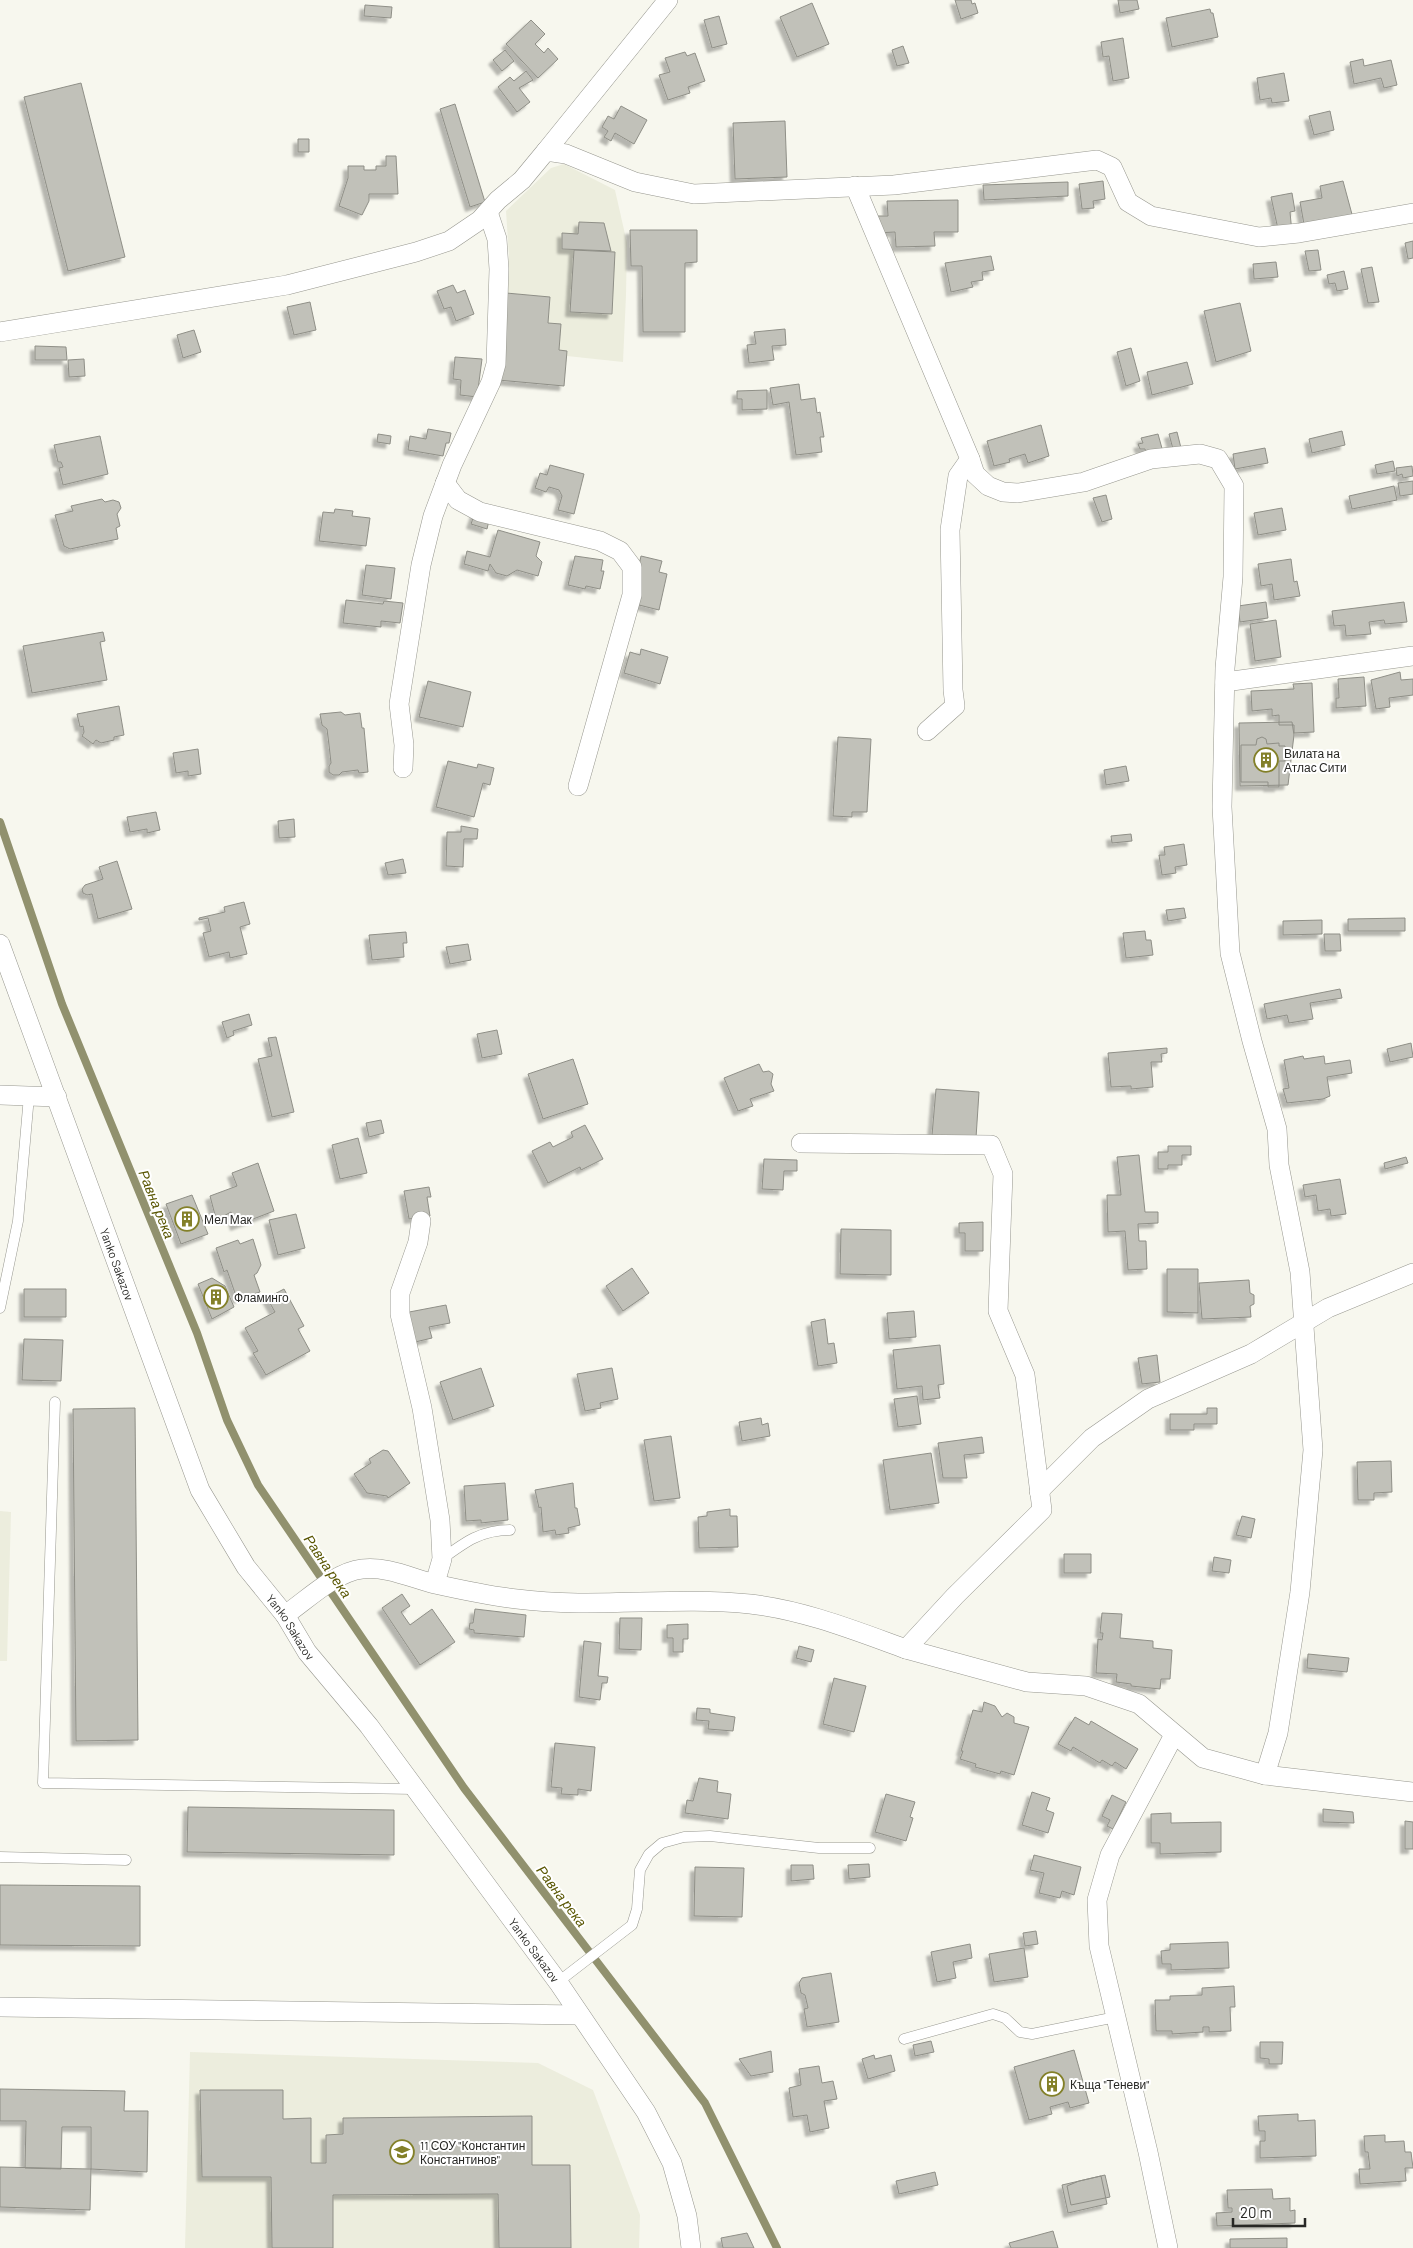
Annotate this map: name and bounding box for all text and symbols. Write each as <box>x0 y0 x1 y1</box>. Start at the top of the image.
place label: Вилата на Атлас Сити <box>1284 746 1347 774</box>
building icon: Вилата на Атлас Сити <box>1253 747 1279 773</box>
water label: Равна река <box>136 1167 179 1241</box>
building icon: Мел Мак <box>174 1206 200 1232</box>
place label: Мел Мак <box>204 1212 253 1226</box>
street label: Yanko Sakazov <box>98 1226 137 1303</box>
building icon: Фламинго <box>203 1284 229 1310</box>
place label: Фламинго <box>234 1290 289 1304</box>
water label: Равна река <box>301 1531 355 1601</box>
street label: Yanko Sakazov <box>264 1591 318 1663</box>
water label: Равна река <box>533 1862 591 1930</box>
street label: Yanko Sakazov <box>506 1915 563 1985</box>
building icon: Къща "Теневи" <box>1039 2071 1065 2097</box>
place label: Къща "Теневи" <box>1070 2077 1149 2092</box>
place label: 11 СОУ "Константин Константинов" <box>420 2138 525 2166</box>
school or university icon: 11 СОУ "Константин Константинов" <box>389 2139 415 2165</box>
scale bar <box>1233 2196 1306 2228</box>
text: 20 m <box>1240 2203 1272 2221</box>

